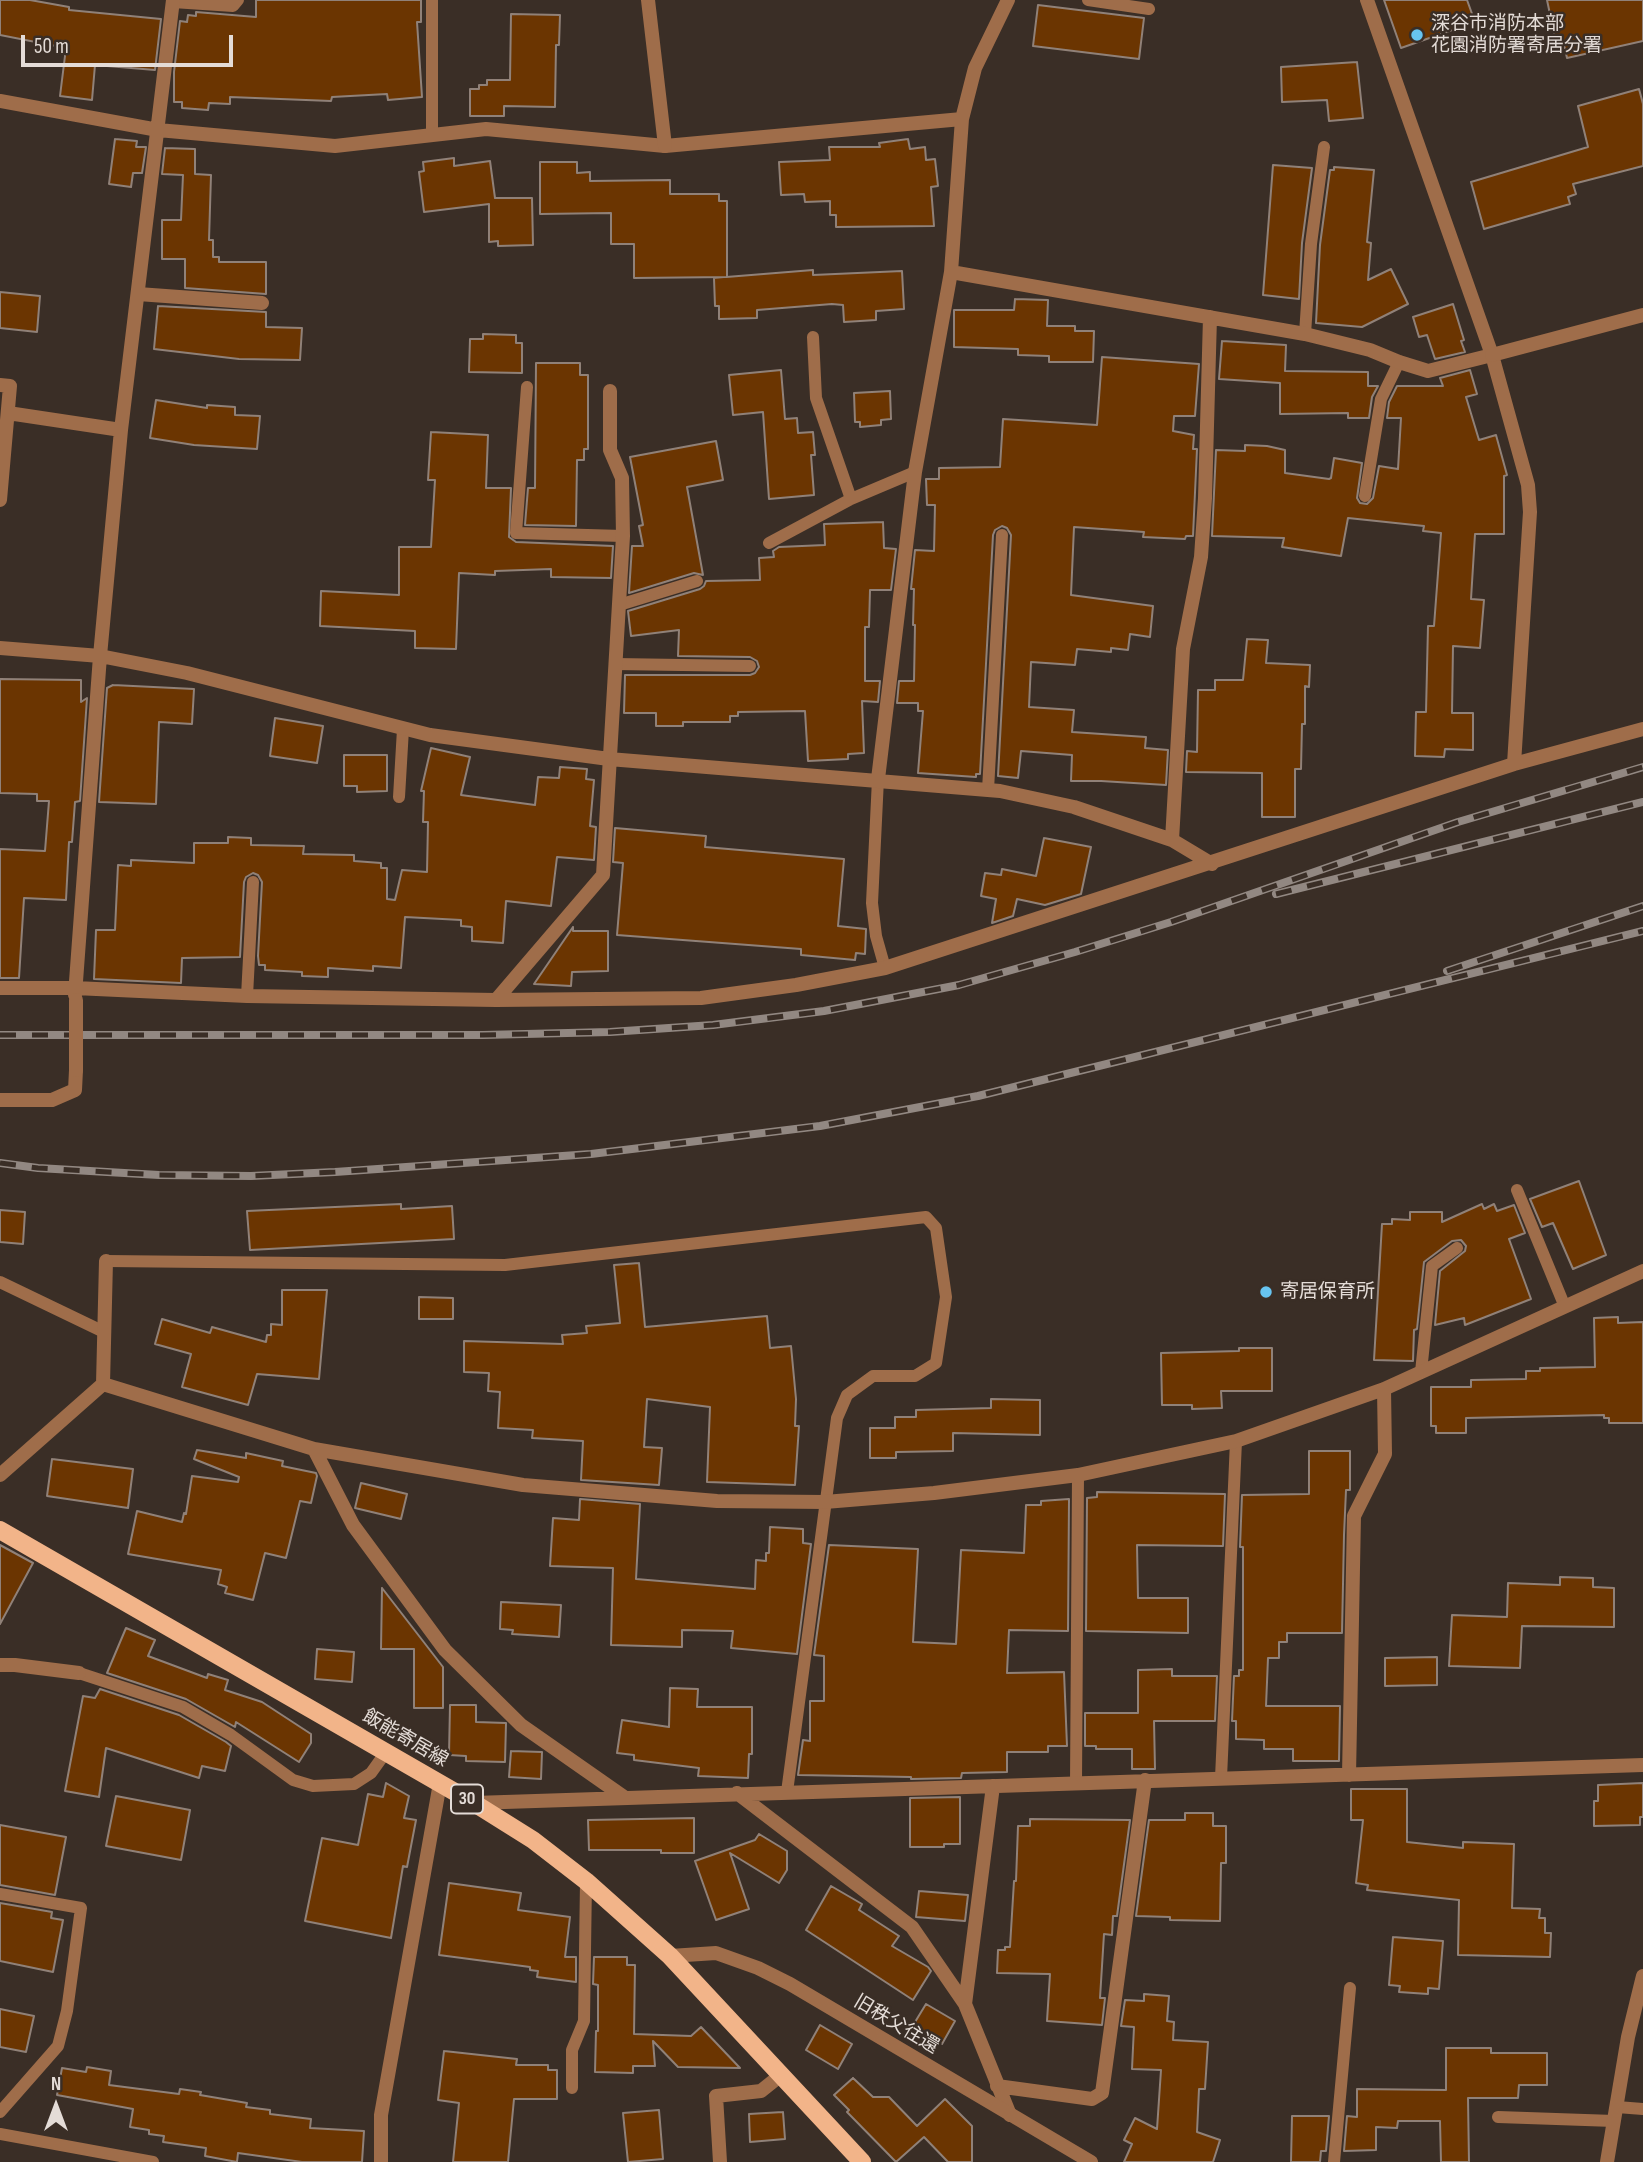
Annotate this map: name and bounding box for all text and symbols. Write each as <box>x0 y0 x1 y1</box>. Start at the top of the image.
place label: 深谷市消防本部 花園消防署寄居分署 <box>1431 13 1602 57</box>
scale bar <box>24 21 236 65</box>
marker: 深谷市消防本部 花園消防署寄居分署 <box>1409 27 1425 43</box>
text: 50 m <box>34 34 69 59</box>
place label: 寄居保育所 <box>1280 1281 1375 1303</box>
marker: 寄居保育所 <box>1258 1284 1274 1300</box>
street label: 飯能寄居線 <box>358 1705 452 1773</box>
road number: 30 <box>451 1784 483 1814</box>
street label: 旧秩父往還 <box>849 1991 943 2059</box>
north arrow <box>21 2071 91 2141</box>
text: N <box>51 2073 61 2096</box>

